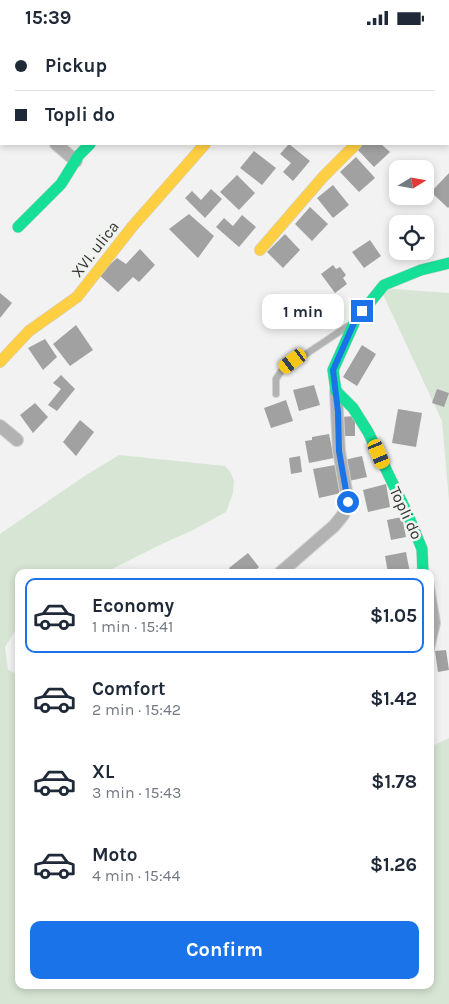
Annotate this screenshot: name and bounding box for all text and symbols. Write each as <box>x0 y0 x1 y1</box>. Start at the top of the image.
text: 15:39 <box>25 7 71 29</box>
text: Pickup <box>45 55 107 77</box>
text: Topli do <box>45 104 115 126</box>
north arrow <box>389 160 434 205</box>
map controls <box>389 160 434 260</box>
button: locate <box>389 215 434 260</box>
street label: XVI. ulica <box>67 217 123 281</box>
callout: 1 min <box>262 293 344 329</box>
route end <box>351 300 373 322</box>
text: 1 min <box>283 302 323 321</box>
car <box>276 346 309 376</box>
car <box>366 437 391 471</box>
street label: Topli do <box>386 484 426 542</box>
route start <box>337 491 359 513</box>
icon: car <box>32 593 77 638</box>
text: Economy <box>92 595 174 617</box>
text: $1.05 <box>370 605 417 627</box>
text: 1 min · 15:41 <box>92 617 173 636</box>
icon: car <box>32 676 77 721</box>
text: Comfort <box>92 678 166 700</box>
text: $1.42 <box>370 688 417 710</box>
text: 2 min · 15:42 <box>92 700 181 719</box>
icon: car <box>32 759 77 804</box>
text: XL <box>92 761 114 783</box>
text: $1.78 <box>371 771 417 793</box>
text: 3 min · 15:43 <box>92 783 182 802</box>
icon: car <box>32 842 77 887</box>
text: Moto <box>92 844 138 866</box>
text: $1.26 <box>370 854 417 876</box>
text: 4 min · 15:44 <box>92 866 180 885</box>
button: Confirm <box>30 921 419 979</box>

